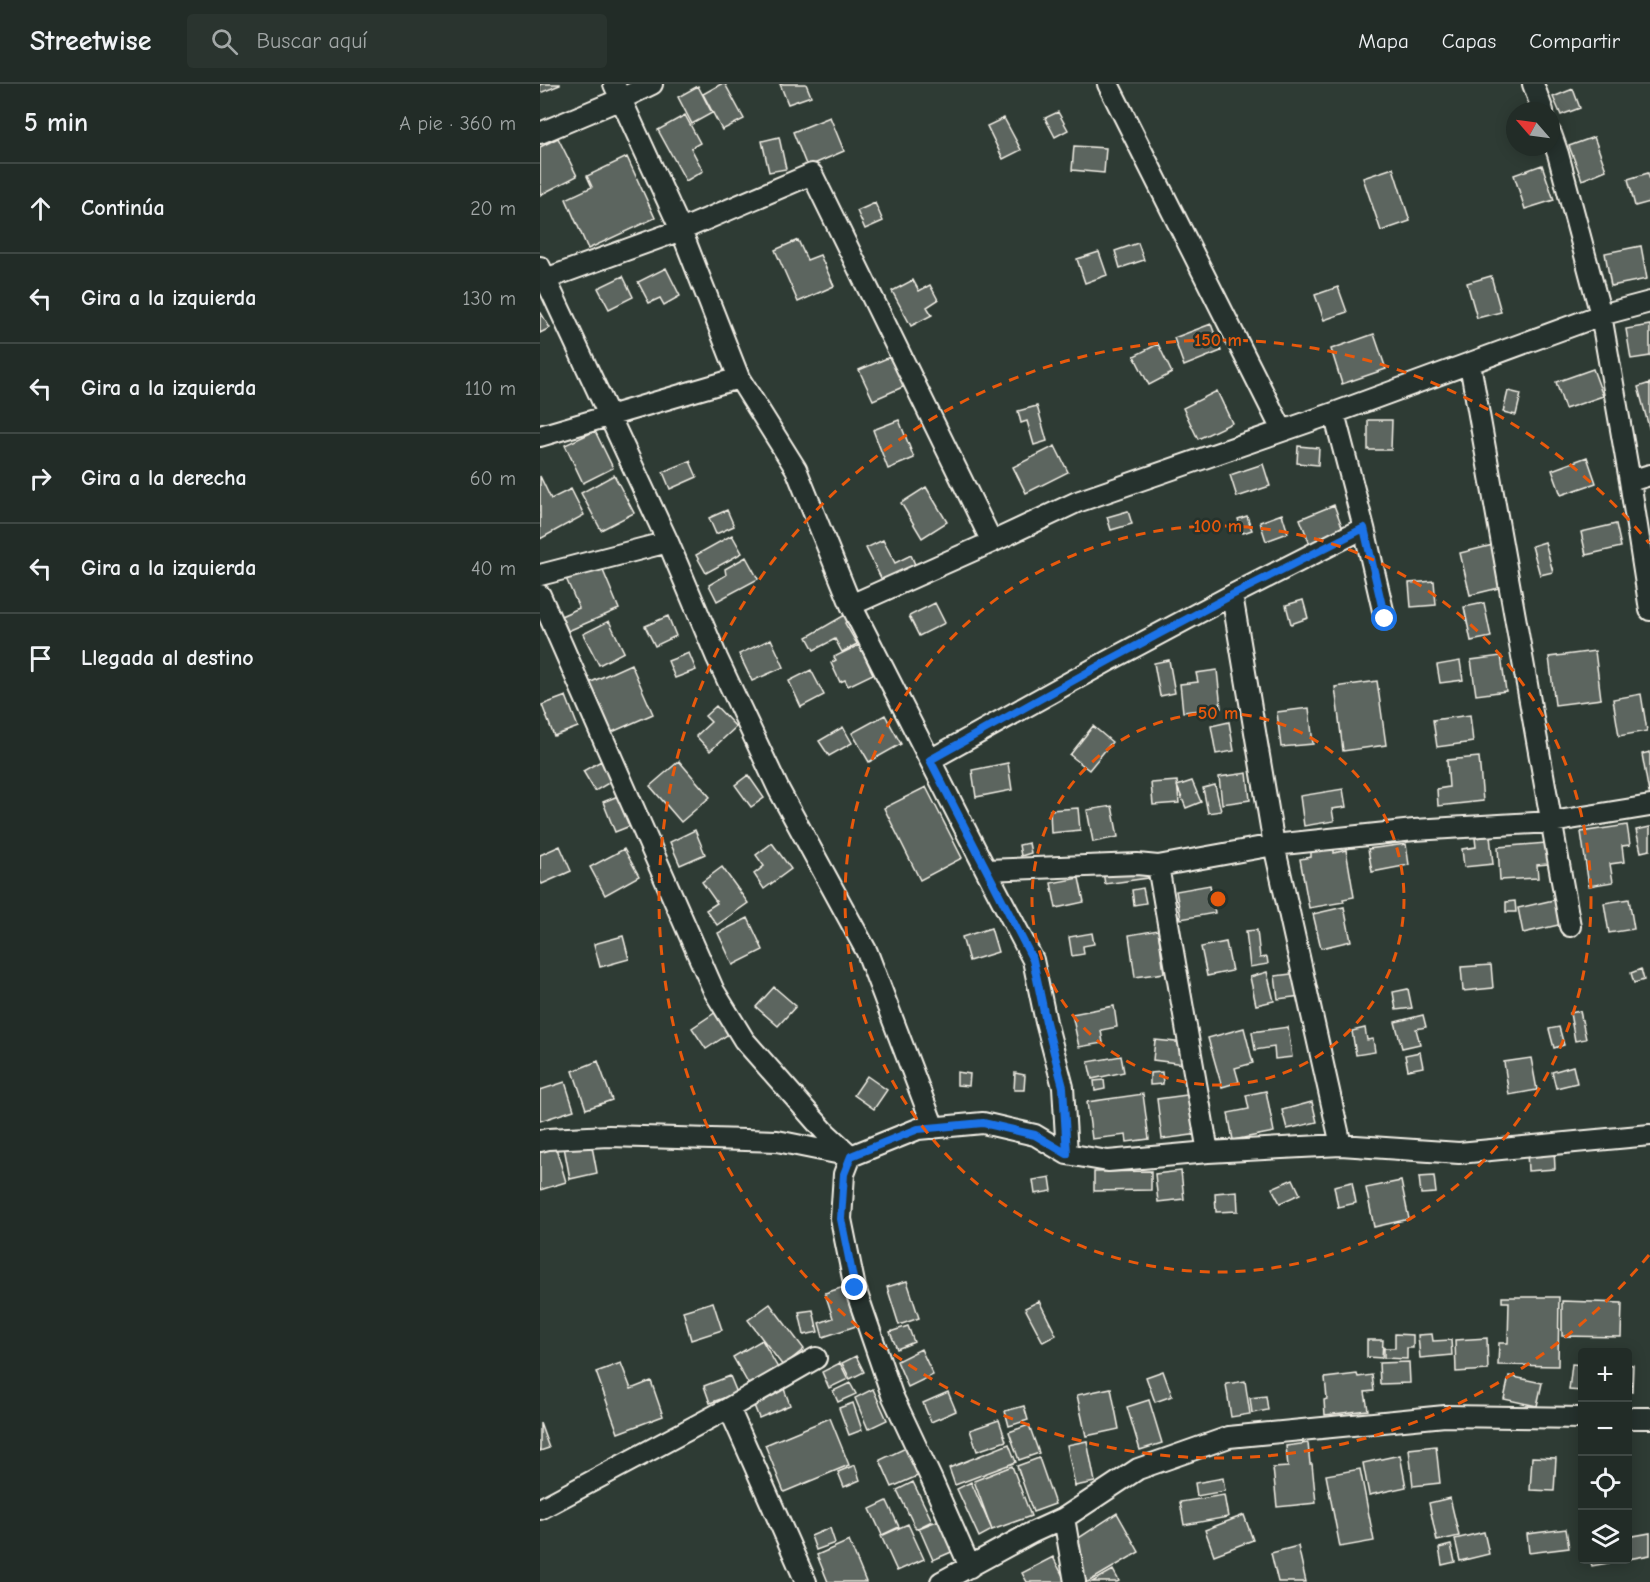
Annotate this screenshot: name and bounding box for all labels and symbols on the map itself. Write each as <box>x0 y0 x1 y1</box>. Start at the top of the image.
north arrow <box>1506 102 1560 156</box>
text: 150 m <box>1194 330 1242 351</box>
text: 100 m <box>1194 516 1242 537</box>
route start <box>1371 605 1397 631</box>
text: 50 m <box>1198 703 1238 724</box>
centre of rings <box>1208 889 1228 909</box>
route end <box>841 1274 867 1300</box>

